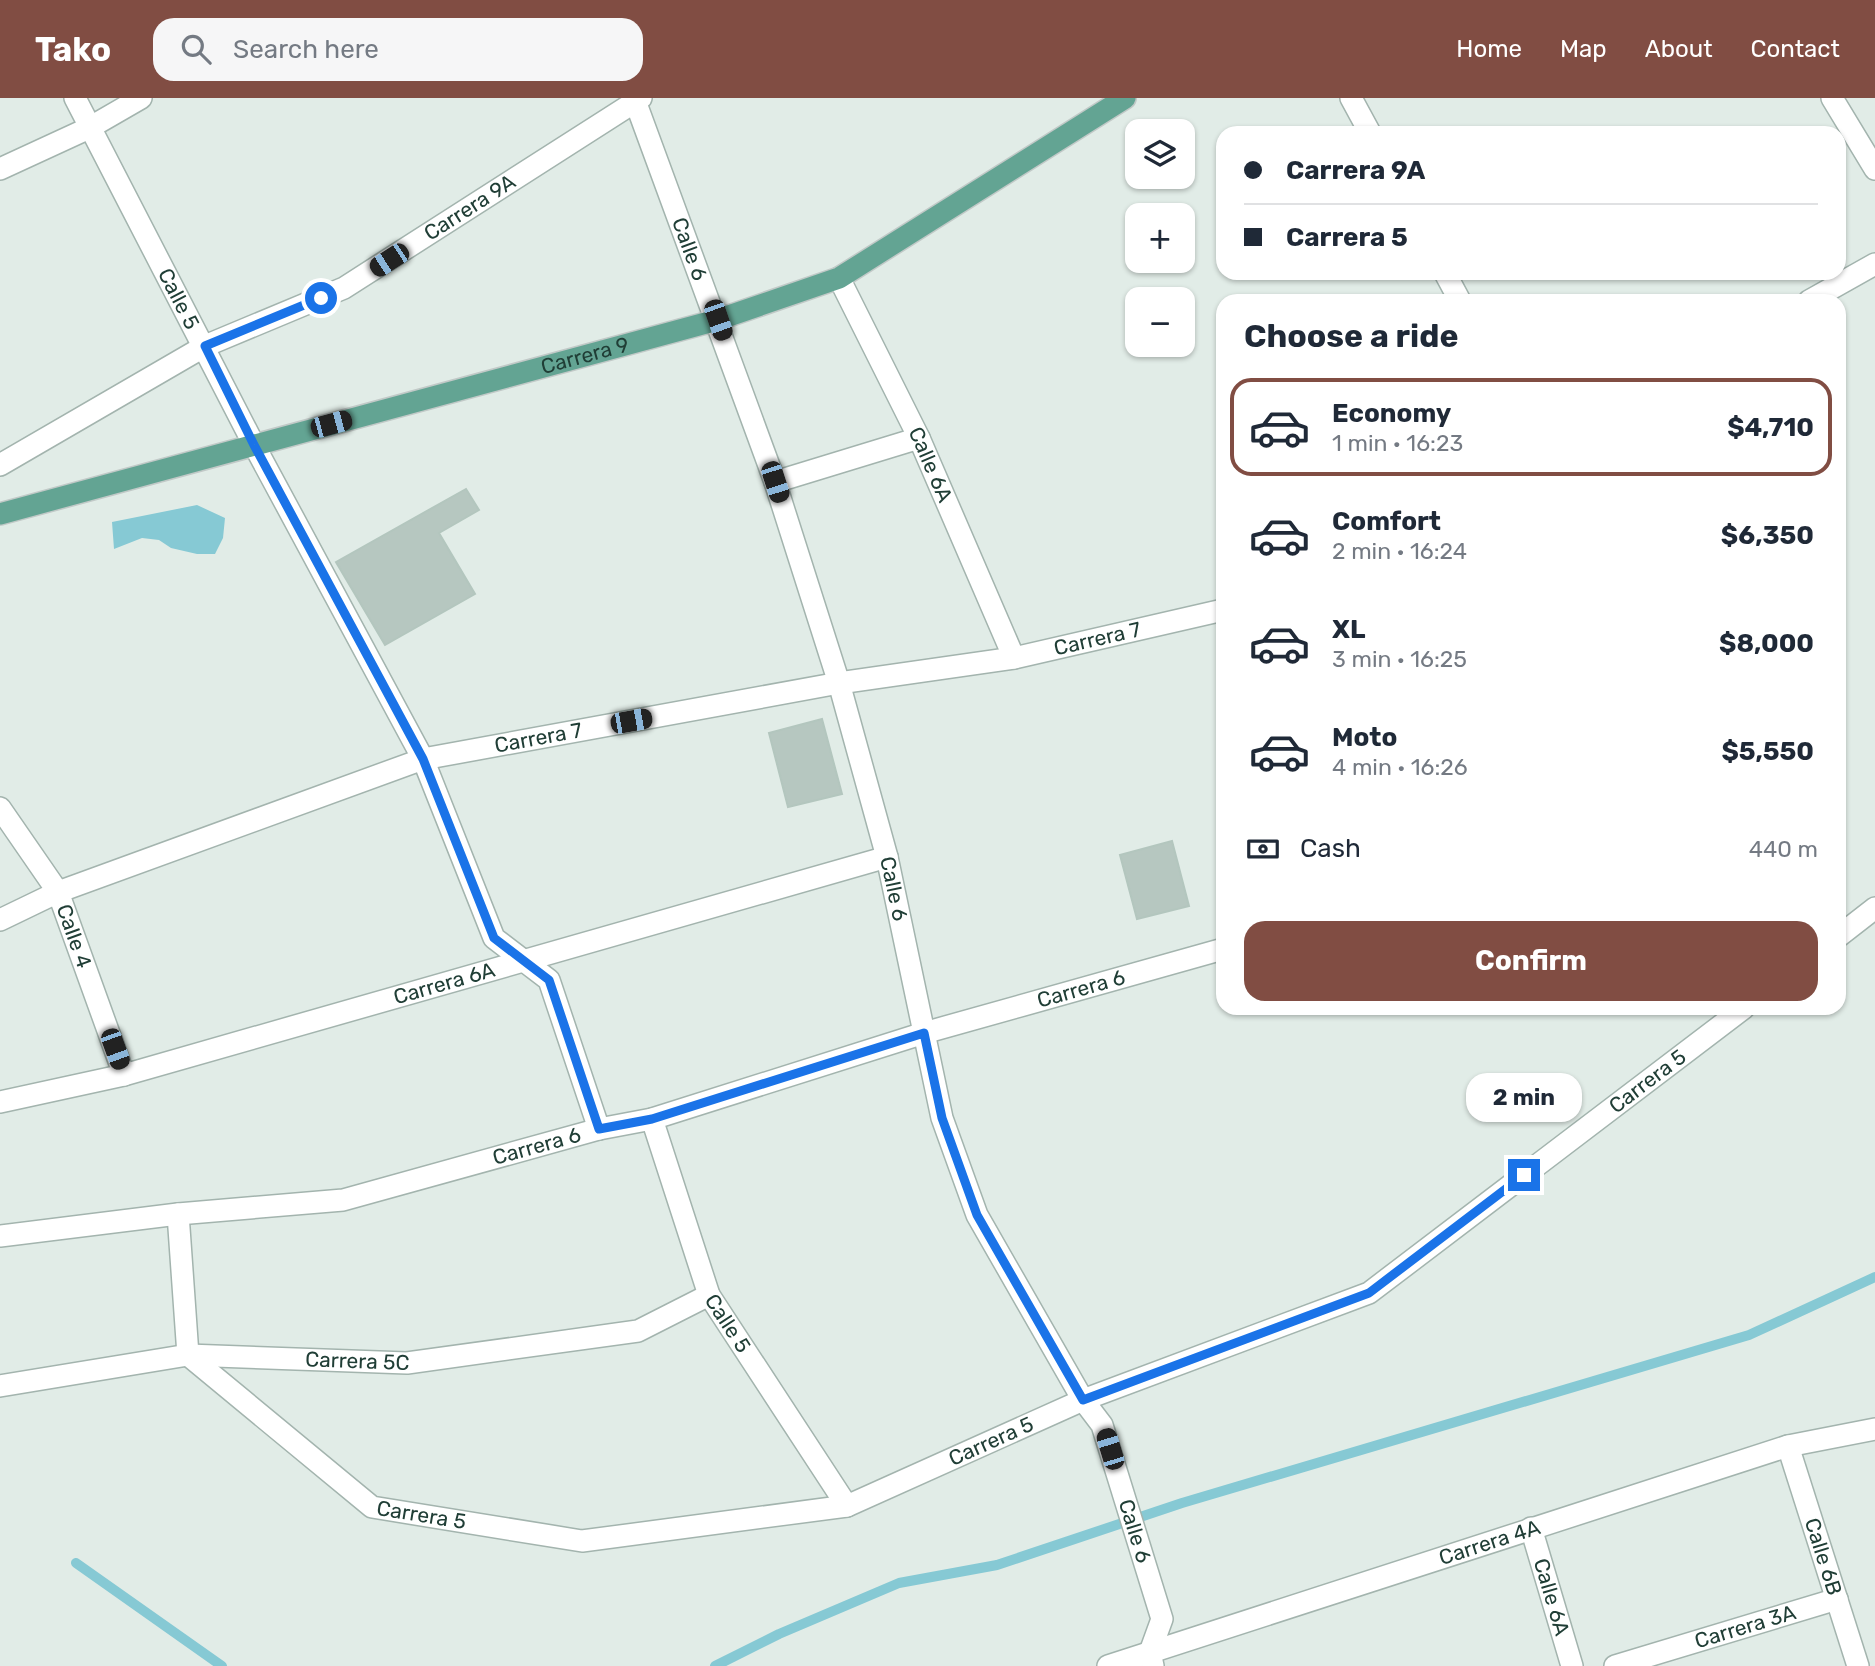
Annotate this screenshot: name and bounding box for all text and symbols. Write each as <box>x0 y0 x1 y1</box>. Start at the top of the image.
search box <box>153 18 643 81</box>
text: Tako <box>35 30 111 69</box>
icon: search <box>177 30 215 68</box>
text: Search here <box>233 34 379 65</box>
text: Home <box>1456 35 1522 63</box>
text: Map <box>1560 35 1607 63</box>
text: About <box>1645 35 1713 63</box>
text: Contact <box>1751 35 1840 63</box>
map controls <box>1125 119 1195 357</box>
button: layers <box>1125 119 1195 189</box>
text: Carrera 9A <box>1286 155 1425 186</box>
street label: Carrera 9A <box>419 169 520 246</box>
button: + <box>1125 203 1195 273</box>
street label: Calle 6 <box>667 214 713 284</box>
text: Carrera 5 <box>1286 222 1408 253</box>
car <box>366 240 413 280</box>
street label: Calle 5 <box>153 264 205 333</box>
route start <box>305 282 337 314</box>
button: − <box>1125 287 1195 357</box>
car <box>702 297 735 343</box>
text: Choose a ride <box>1244 317 1458 355</box>
street label: Carrera 9 <box>538 331 632 379</box>
icon: car <box>1248 396 1311 459</box>
text: Economy <box>1332 398 1451 429</box>
car <box>308 408 355 440</box>
text: $4,710 <box>1727 412 1814 443</box>
street label: Calle 6A <box>904 423 958 506</box>
text: 1 min · 16:23 <box>1332 429 1463 457</box>
car <box>759 459 792 505</box>
icon: car <box>1248 504 1311 567</box>
text: Comfort <box>1332 506 1441 537</box>
text: $6,350 <box>1721 520 1814 551</box>
text: 2 min · 16:24 <box>1332 537 1467 565</box>
icon: car <box>1248 612 1311 675</box>
text: XL <box>1332 614 1365 645</box>
street label: Carrera 7 <box>1051 616 1143 660</box>
text: $8,000 <box>1719 628 1814 659</box>
text: 3 min · 16:25 <box>1332 645 1467 673</box>
car <box>609 707 654 735</box>
street label: Carrera 7 <box>492 717 584 758</box>
icon: car <box>1248 720 1311 783</box>
text: Moto <box>1332 722 1397 753</box>
text: $5,550 <box>1721 736 1814 767</box>
text: 4 min · 16:26 <box>1332 753 1468 781</box>
icon: cash <box>1244 830 1282 868</box>
text: Cash <box>1300 833 1361 864</box>
text: 440 m <box>1749 835 1818 863</box>
street label: Calle 6 <box>875 854 913 923</box>
street label: Calle 4 <box>51 901 97 971</box>
button: Confirm <box>1244 921 1818 1001</box>
street label: Carrera 6A <box>390 957 498 1009</box>
street label: Carrera 6 <box>1034 964 1128 1013</box>
car <box>98 1026 133 1072</box>
street label: Carrera 5 <box>1604 1044 1691 1118</box>
callout: 2 min <box>1466 1074 1582 1122</box>
text: 2 min <box>1493 1083 1555 1111</box>
street label: Carrera 6 <box>490 1122 583 1170</box>
route end <box>1508 1159 1540 1191</box>
street label: Calle 5 <box>700 1289 756 1357</box>
street label: Carrera 5C <box>305 1346 410 1375</box>
street label: Carrera 5 <box>945 1411 1037 1471</box>
car <box>1094 1426 1127 1472</box>
street label: Carrera 5 <box>375 1495 468 1534</box>
street label: Calle 6 <box>1114 1496 1157 1566</box>
street label: Carrera 4A <box>1436 1514 1543 1570</box>
street label: Calle 6B <box>1800 1515 1848 1598</box>
street label: Calle 6A <box>1529 1555 1575 1639</box>
street label: Carrera 3A <box>1691 1599 1799 1653</box>

